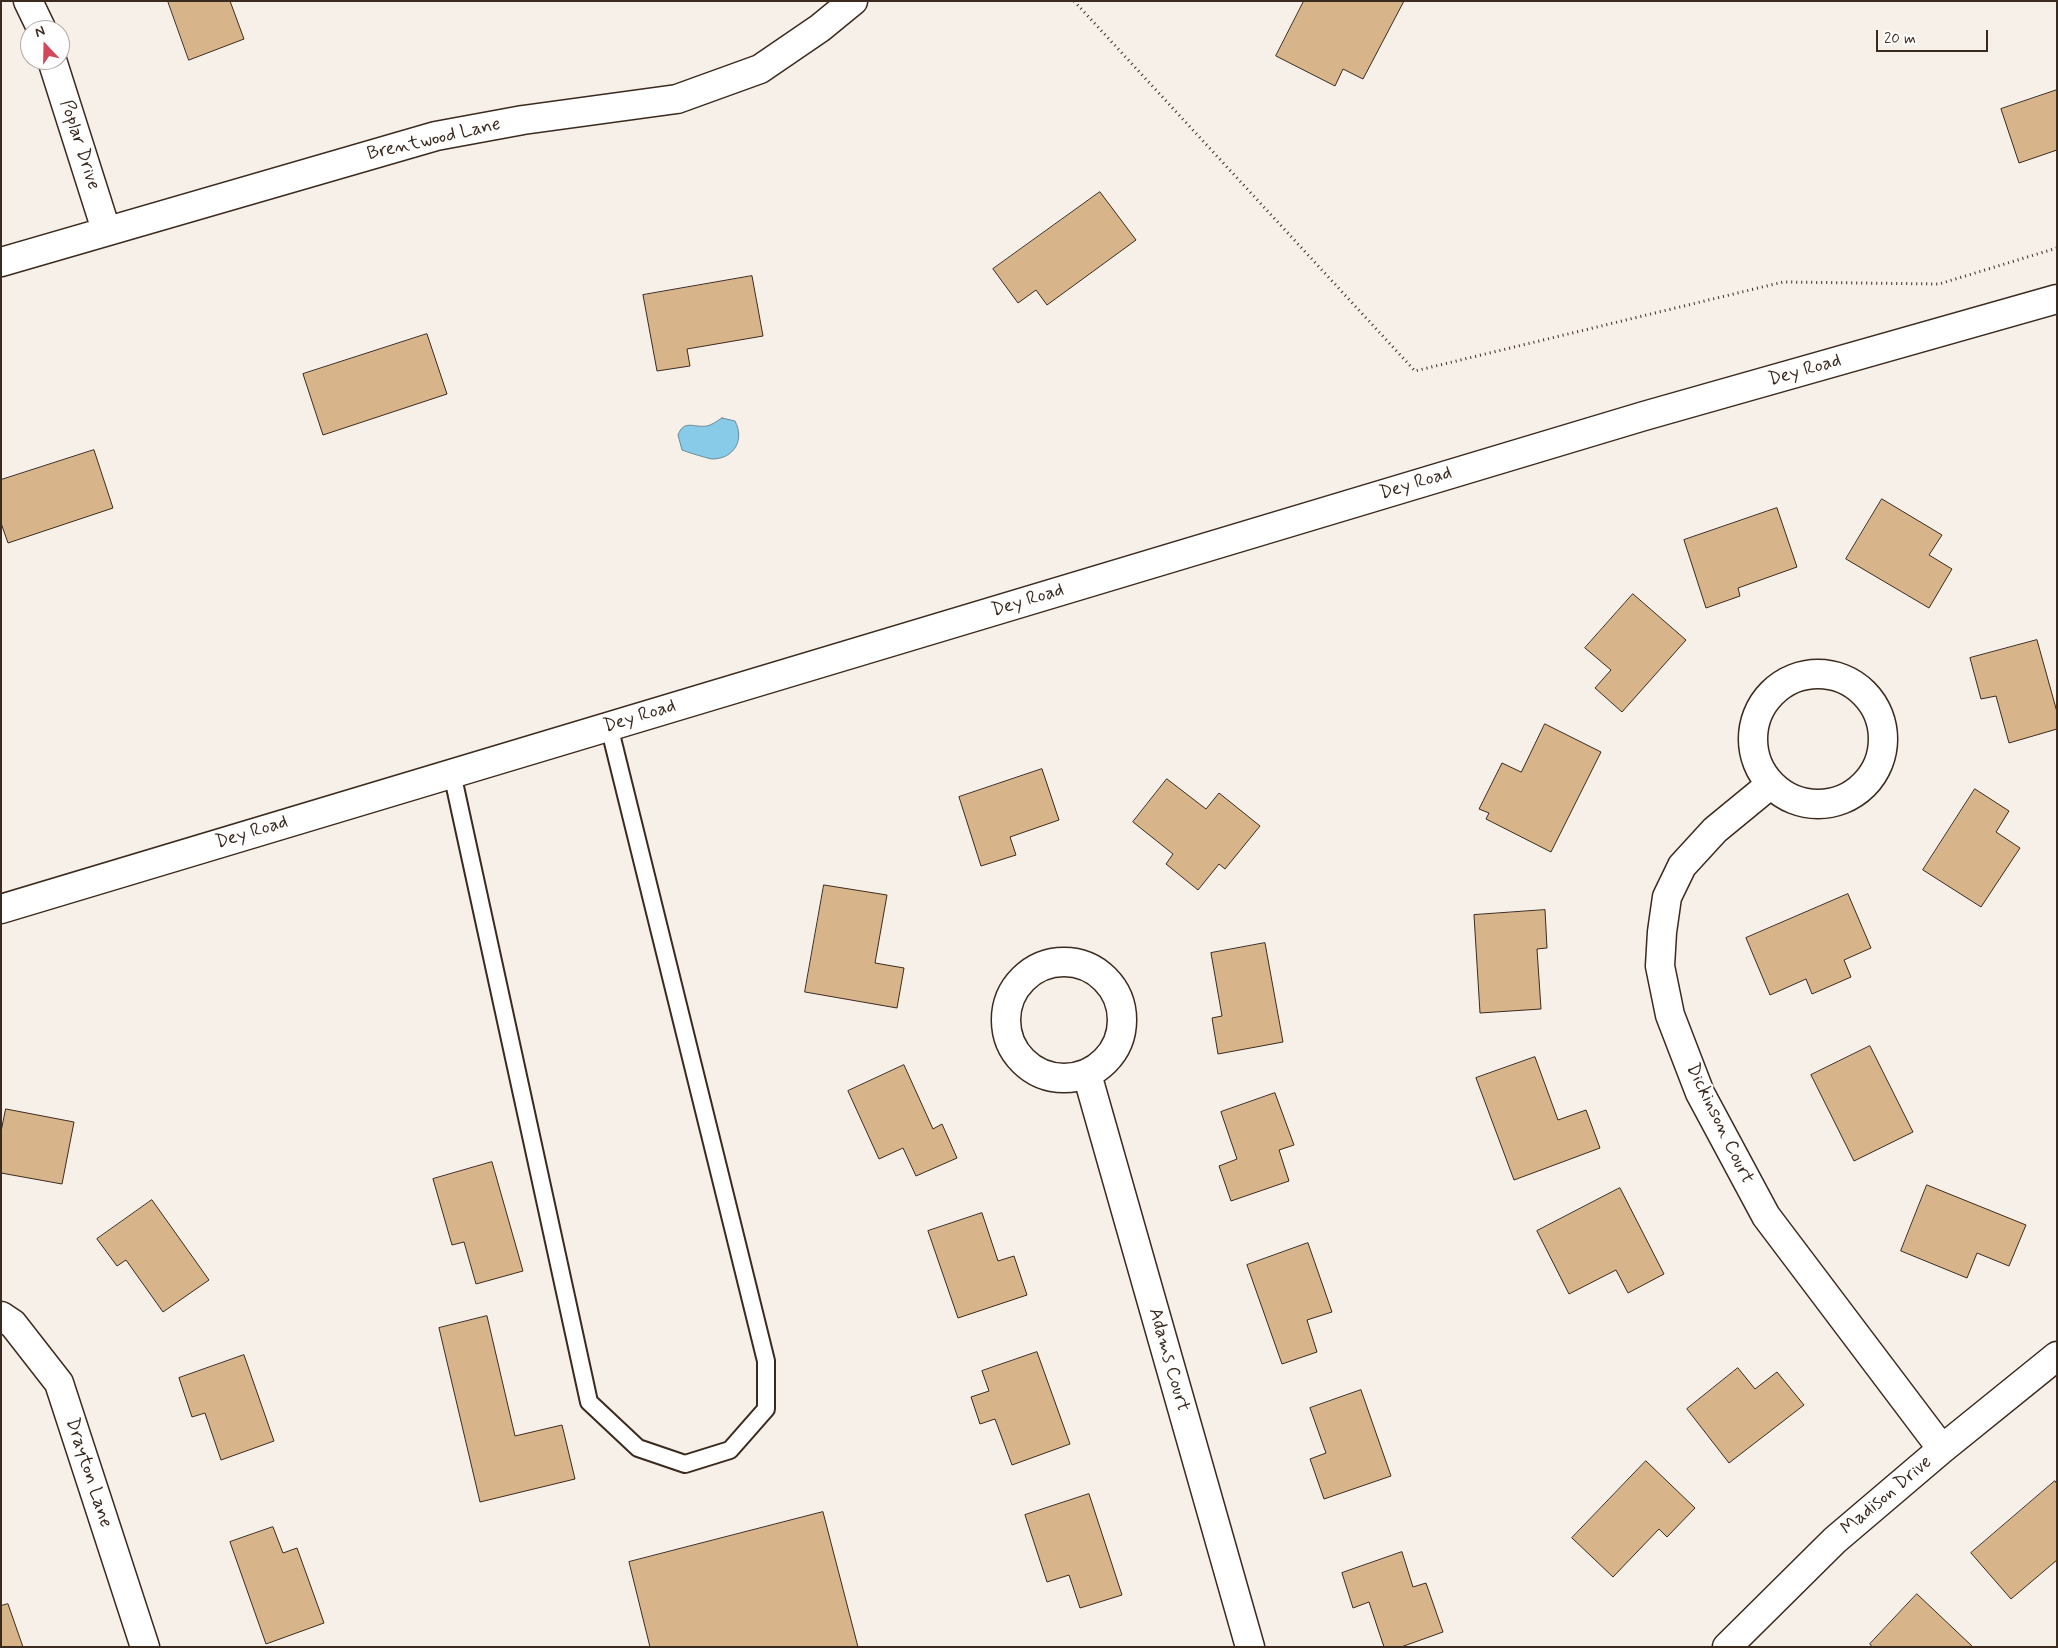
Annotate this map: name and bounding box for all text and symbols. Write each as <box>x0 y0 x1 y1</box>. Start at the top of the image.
north arrow <box>20 20 70 70</box>
scale bar <box>1878 20 1990 52</box>
text: N <box>32 22 48 42</box>
text: 20 m <box>1884 29 1916 49</box>
street label: Poplar Drive <box>54 97 104 193</box>
street label: Brentwood Lane <box>365 114 503 166</box>
street label: Dey Road <box>1766 350 1844 392</box>
street label: Dey Road <box>1377 462 1455 506</box>
street label: Dey Road <box>989 579 1067 623</box>
street label: Dey Road <box>601 695 679 739</box>
street label: Dey Road <box>213 811 291 855</box>
street label: Dickinson Court <box>1680 1060 1758 1188</box>
street label: Adams Court <box>1142 1306 1194 1414</box>
street label: Drayton Lane <box>60 1415 116 1531</box>
street label: Madison Drive <box>1837 1451 1937 1541</box>

